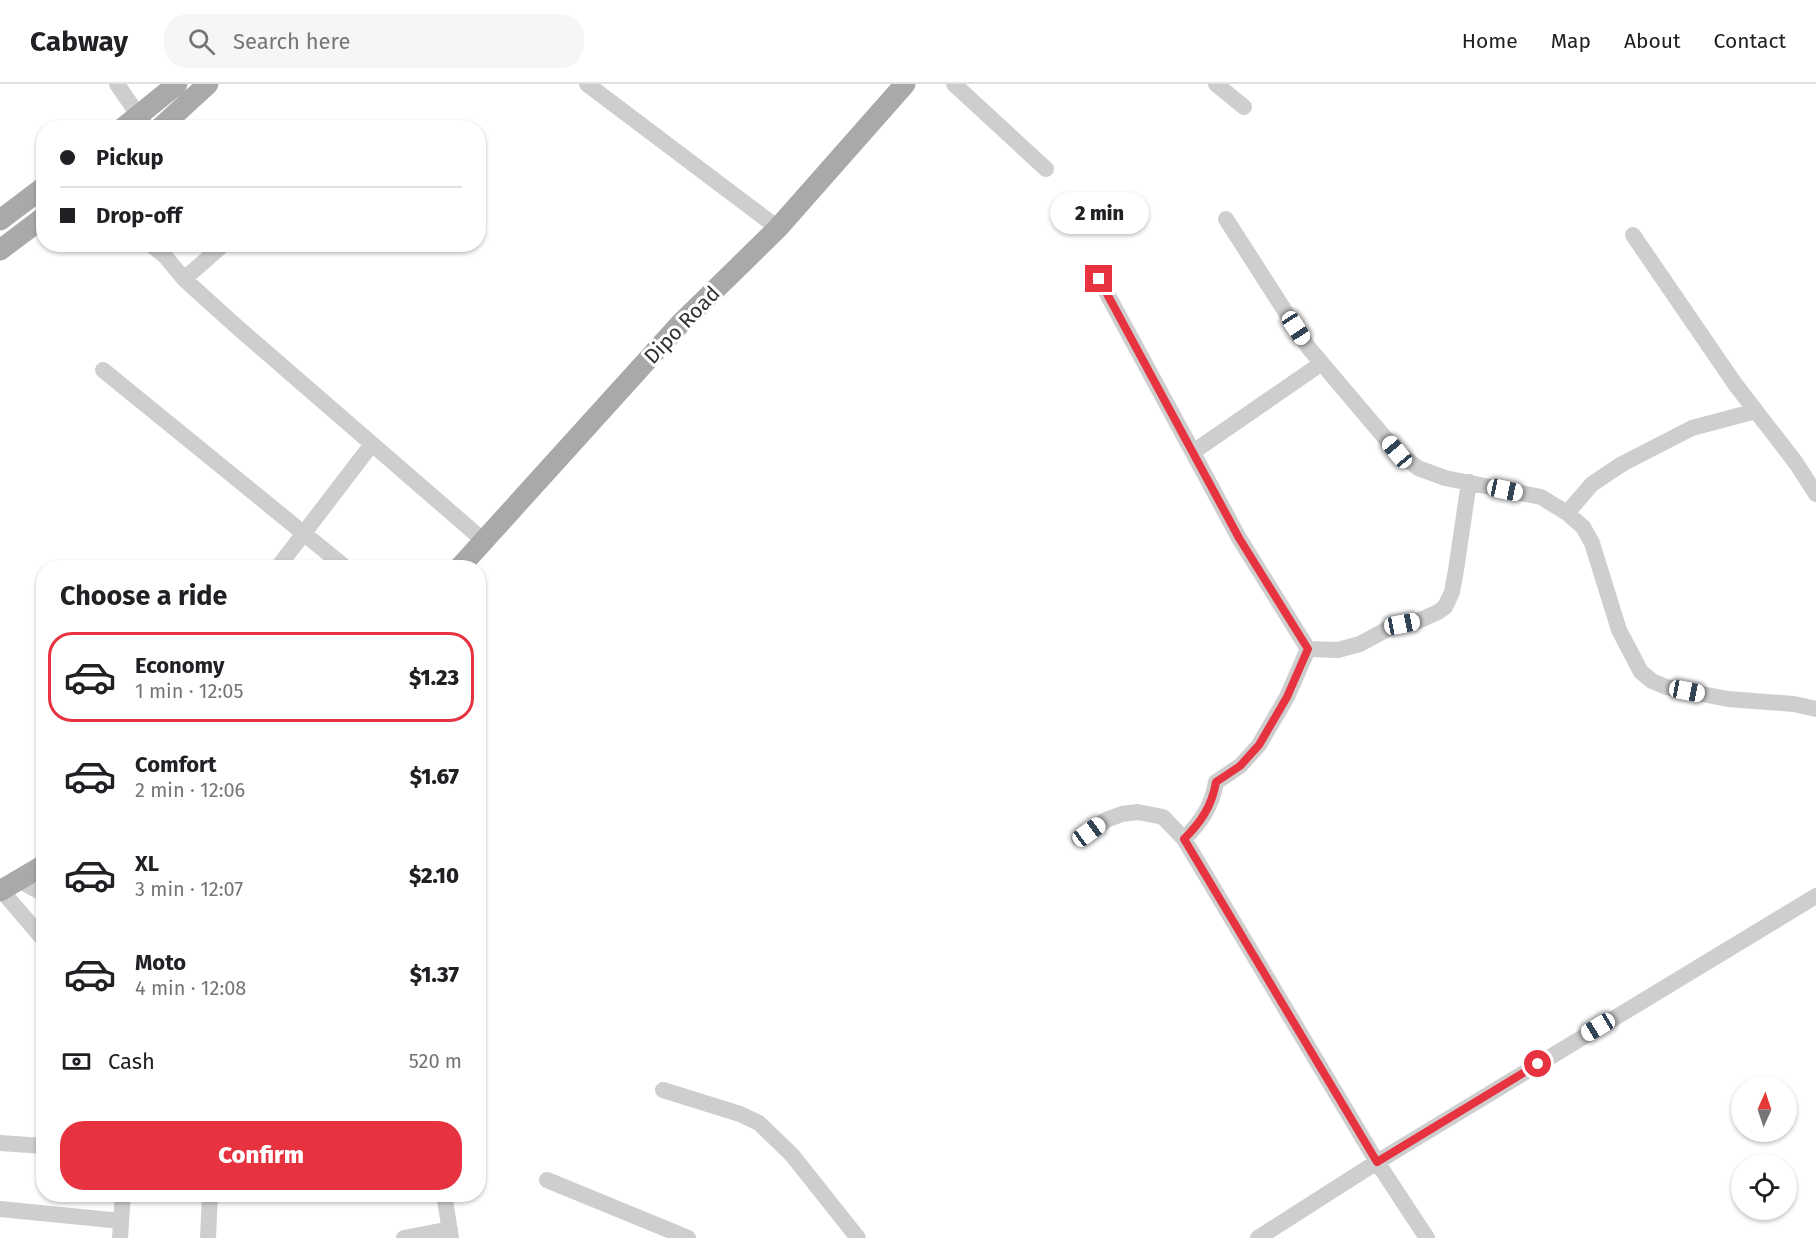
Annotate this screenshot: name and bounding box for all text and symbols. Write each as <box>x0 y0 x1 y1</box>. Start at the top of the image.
search box <box>164 14 584 68</box>
text: Cabway <box>30 25 128 58</box>
icon: search <box>185 25 218 58</box>
text: Search here <box>233 28 350 55</box>
text: Home <box>1462 28 1518 54</box>
text: Map <box>1551 28 1591 54</box>
text: About <box>1624 28 1681 54</box>
text: Contact <box>1714 28 1786 54</box>
text: Pickup <box>96 144 164 171</box>
callout: 2 min <box>1050 192 1148 234</box>
text: 2 min <box>1075 201 1124 225</box>
text: Drop-off <box>96 202 182 229</box>
route end <box>1085 265 1112 292</box>
street label: Dipo Road <box>639 281 725 369</box>
car <box>1279 308 1313 348</box>
car <box>1379 432 1415 472</box>
car <box>1486 477 1524 503</box>
text: Choose a ride <box>60 580 227 612</box>
car <box>1383 612 1421 636</box>
icon: car <box>63 650 117 704</box>
text: Economy <box>135 652 224 679</box>
text: $1.23 <box>409 664 459 691</box>
text: 1 min · 12:05 <box>135 679 243 703</box>
car <box>1668 679 1706 703</box>
icon: car <box>63 749 117 803</box>
text: Comfort <box>135 751 216 778</box>
text: $1.67 <box>410 763 459 790</box>
text: 2 min · 12:06 <box>135 778 245 802</box>
car <box>1069 814 1109 850</box>
icon: car <box>63 848 117 902</box>
text: XL <box>135 850 159 877</box>
text: $2.10 <box>409 862 459 889</box>
text: 3 min · 12:07 <box>135 877 243 901</box>
icon: car <box>63 947 117 1001</box>
text: Moto <box>135 949 186 976</box>
text: $1.37 <box>410 961 459 988</box>
text: 4 min · 12:08 <box>135 976 246 1000</box>
car <box>1578 1010 1618 1044</box>
icon: cash <box>60 1045 93 1078</box>
text: Cash <box>108 1048 155 1075</box>
text: 520 m <box>409 1049 462 1073</box>
route start <box>1524 1050 1551 1077</box>
north arrow <box>1731 1076 1797 1142</box>
map controls <box>1731 1076 1797 1220</box>
button: Confirm <box>60 1121 462 1190</box>
button: locate <box>1731 1154 1797 1220</box>

